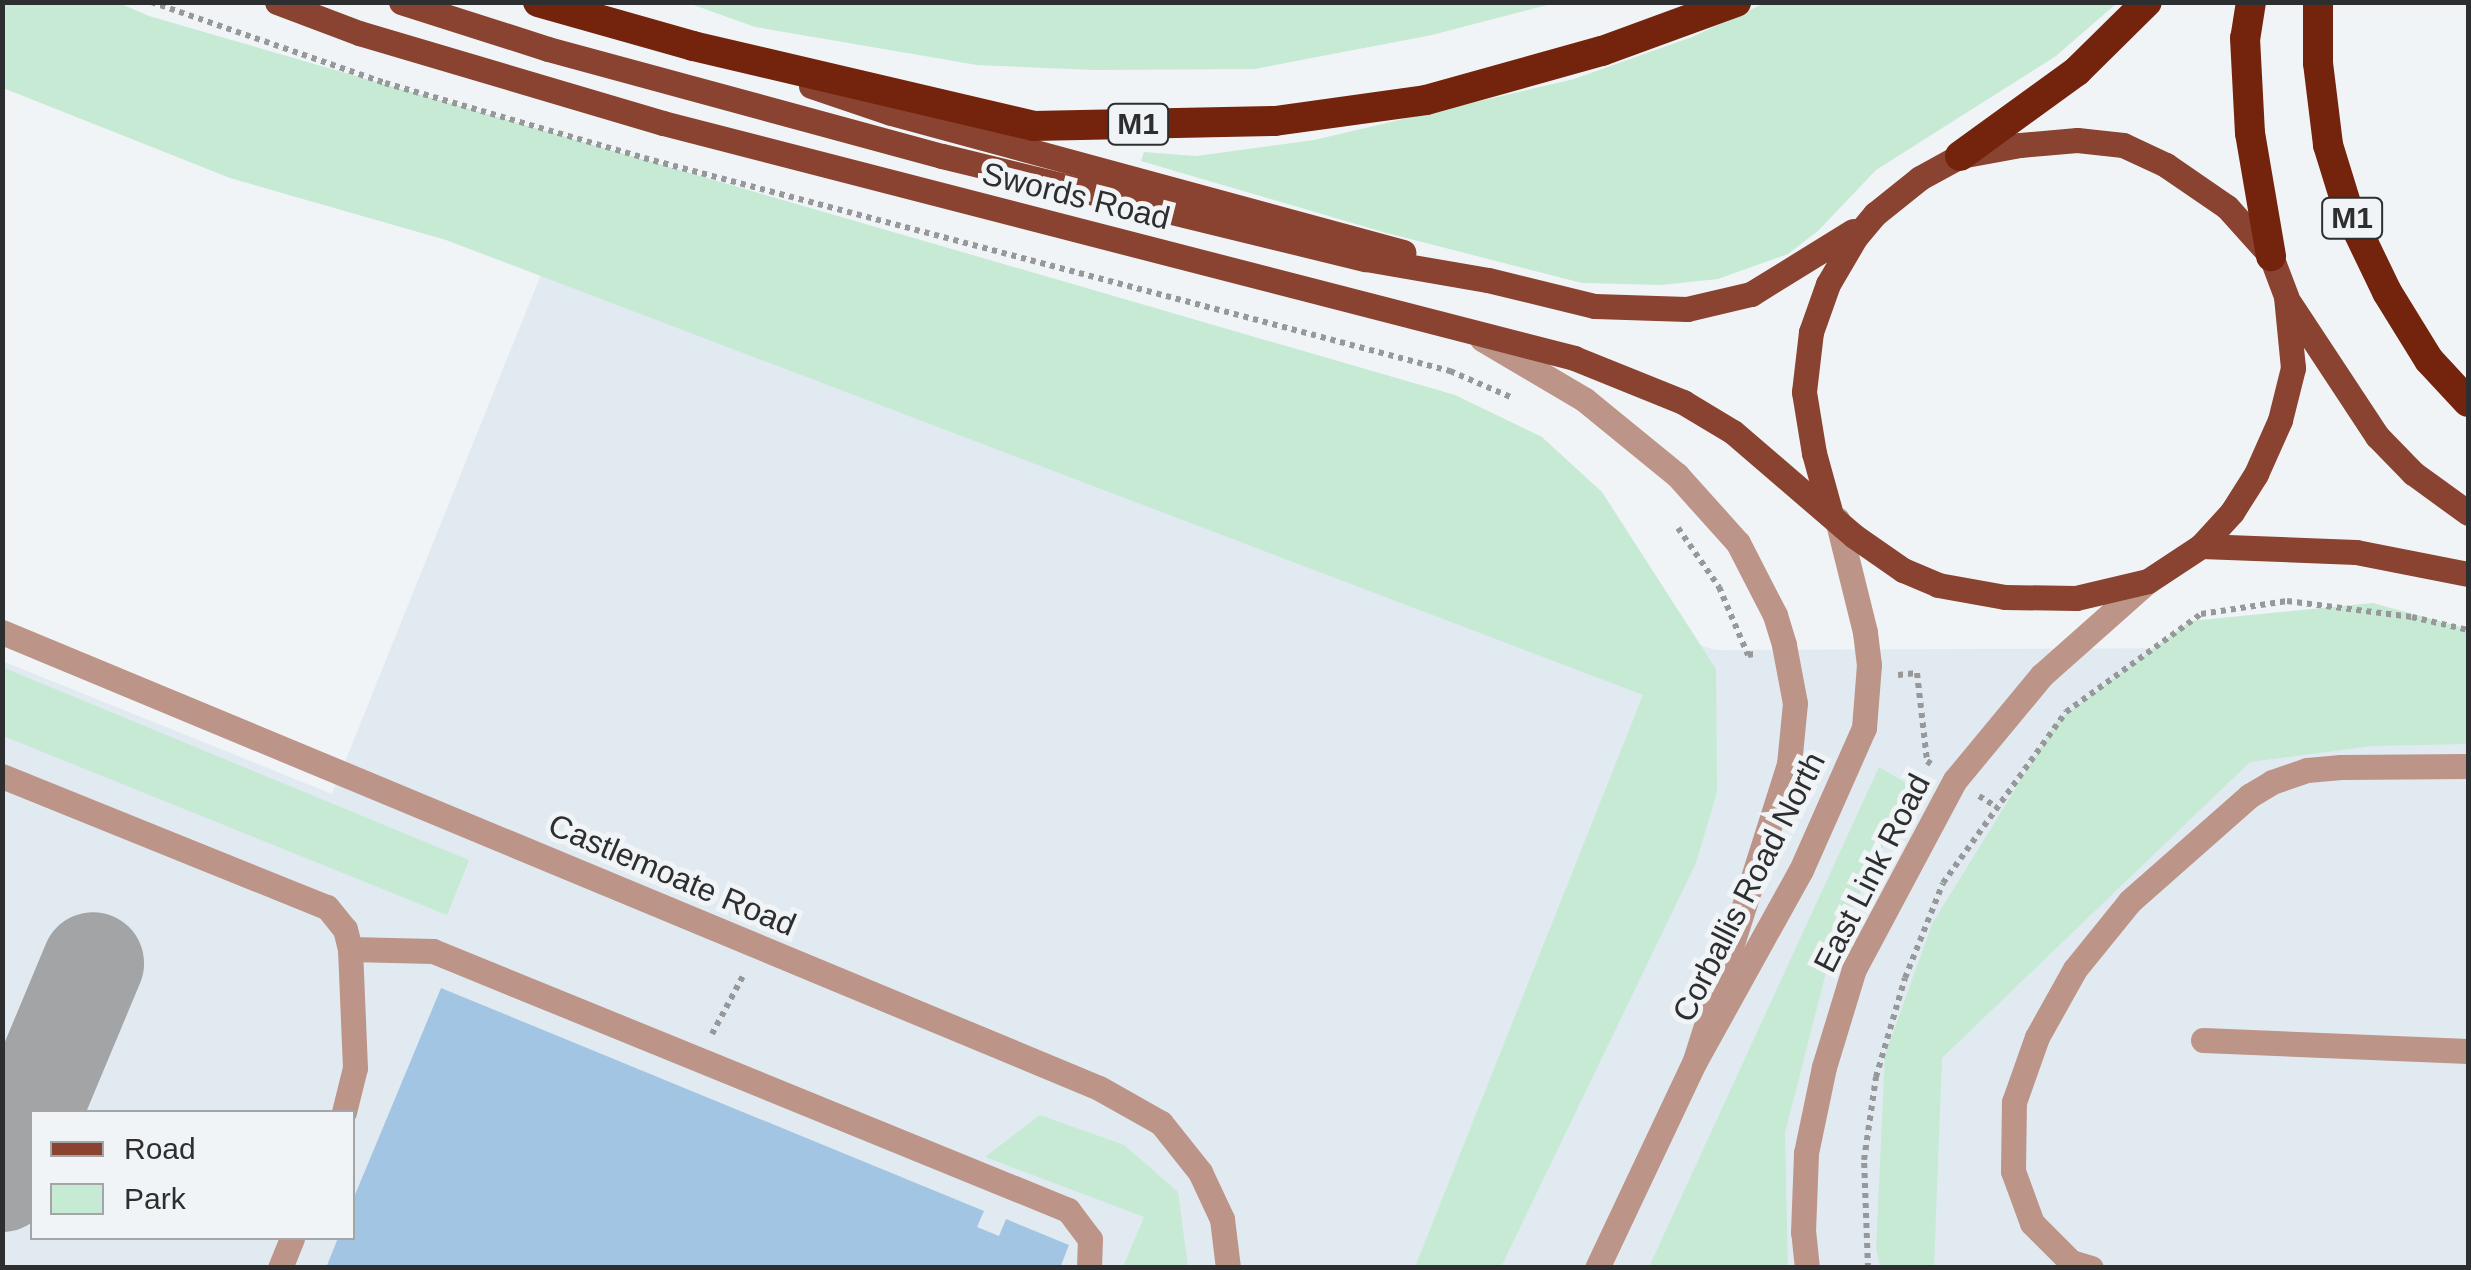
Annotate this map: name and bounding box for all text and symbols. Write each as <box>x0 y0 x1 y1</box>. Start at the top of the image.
road number: M1 <box>1106 99 1170 149</box>
street label: Swords Road <box>978 154 1174 238</box>
road number: M1 <box>2320 193 2384 243</box>
street label: Corballis Road North <box>1664 746 1834 1028</box>
street label: East Link Road <box>1806 768 1938 978</box>
street label: Castlemoate Road <box>543 806 801 944</box>
legend <box>30 1110 355 1240</box>
text: Road <box>124 1132 196 1165</box>
text: Park <box>124 1182 186 1215</box>

